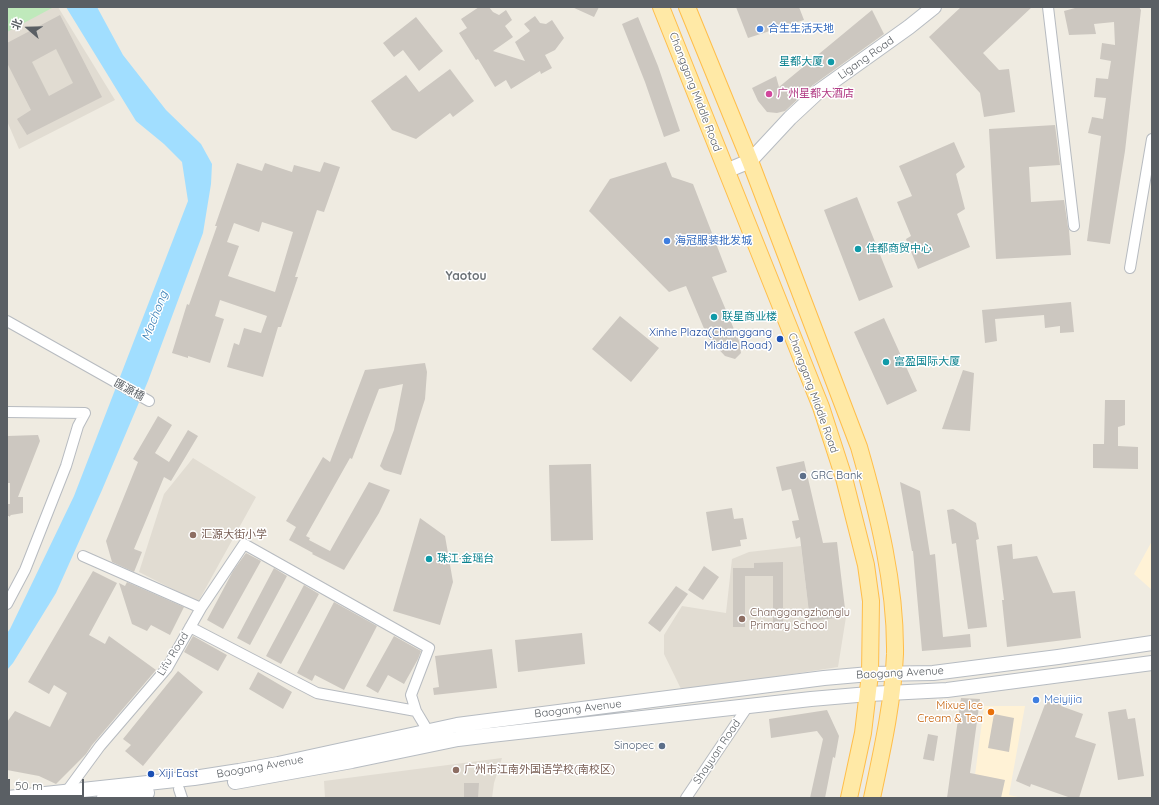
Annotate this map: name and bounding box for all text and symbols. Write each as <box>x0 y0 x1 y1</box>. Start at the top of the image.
north arrow <box>8 8 48 48</box>
text: 北 <box>8 16 25 31</box>
place label: 合生生活天地 <box>768 22 834 36</box>
marker: 合生生活天地 <box>755 24 765 34</box>
street label: Changgang Middle Road <box>666 30 724 154</box>
street label: Ligang Road <box>836 34 896 82</box>
place label: 星都大厦 <box>779 55 823 69</box>
marker: 星都大厦 <box>826 57 836 67</box>
place label: 广州星都大酒店 <box>777 87 854 101</box>
marker: 广州星都大酒店 <box>764 89 774 99</box>
place label: 海冠服装批发城 <box>675 234 752 248</box>
marker: 海冠服装批发城 <box>662 236 672 246</box>
place label: 佳都商贸中心 <box>866 242 932 256</box>
marker: 佳都商贸中心 <box>853 244 863 254</box>
district label: Yaotou <box>445 269 487 283</box>
water label: Machong <box>139 289 171 343</box>
place label: 联星商业楼 <box>722 310 777 324</box>
marker: 联星商业楼 <box>709 312 719 322</box>
place label: Xinhe Plaza(Changgang Middle Road) <box>649 326 772 352</box>
street label: Changgang Middle Road <box>785 331 841 455</box>
marker: Xinhe Plaza(Changgang Middle Road) <box>775 334 785 344</box>
place label: 富盈国际大厦 <box>894 355 960 369</box>
marker: 富盈国际大厦 <box>881 357 891 367</box>
street label: 匯源橋 <box>111 376 147 404</box>
place label: GRC Bank <box>811 469 862 483</box>
marker: GRC Bank <box>798 471 808 481</box>
place label: 汇源大街小学 <box>201 528 267 542</box>
marker: 汇源大街小学 <box>188 530 198 540</box>
place label: 珠江·金瑶台 <box>437 552 494 566</box>
marker: 珠江·金瑶台 <box>424 554 434 564</box>
place label: Changgangzhonglu Primary School <box>750 606 850 632</box>
marker: Changgangzhonglu Primary School <box>737 614 747 624</box>
street label: Lifu Road <box>154 630 192 678</box>
street label: Baogang Avenue <box>856 664 944 682</box>
place label: Meiyijia <box>1044 693 1082 707</box>
marker: Meiyijia <box>1031 695 1041 705</box>
street label: Baogang Avenue <box>534 697 622 721</box>
place label: Mixue Ice Cream & Tea <box>917 699 983 725</box>
marker: Mixue Ice Cream & Tea <box>986 707 996 717</box>
street label: Shayuan Road <box>691 717 743 787</box>
place label: Sinopec <box>614 739 654 753</box>
marker: Sinopec <box>657 741 667 751</box>
street label: Baogang Avenue <box>216 753 304 781</box>
place label: 广州市江南外国语学校(南校区) <box>464 763 615 777</box>
marker: 广州市江南外国语学校(南校区) <box>451 765 461 775</box>
place label: Xiji East <box>159 767 198 781</box>
marker: Xiji East <box>146 769 156 779</box>
scale bar <box>10 771 86 797</box>
text: 50 m <box>15 778 43 793</box>

